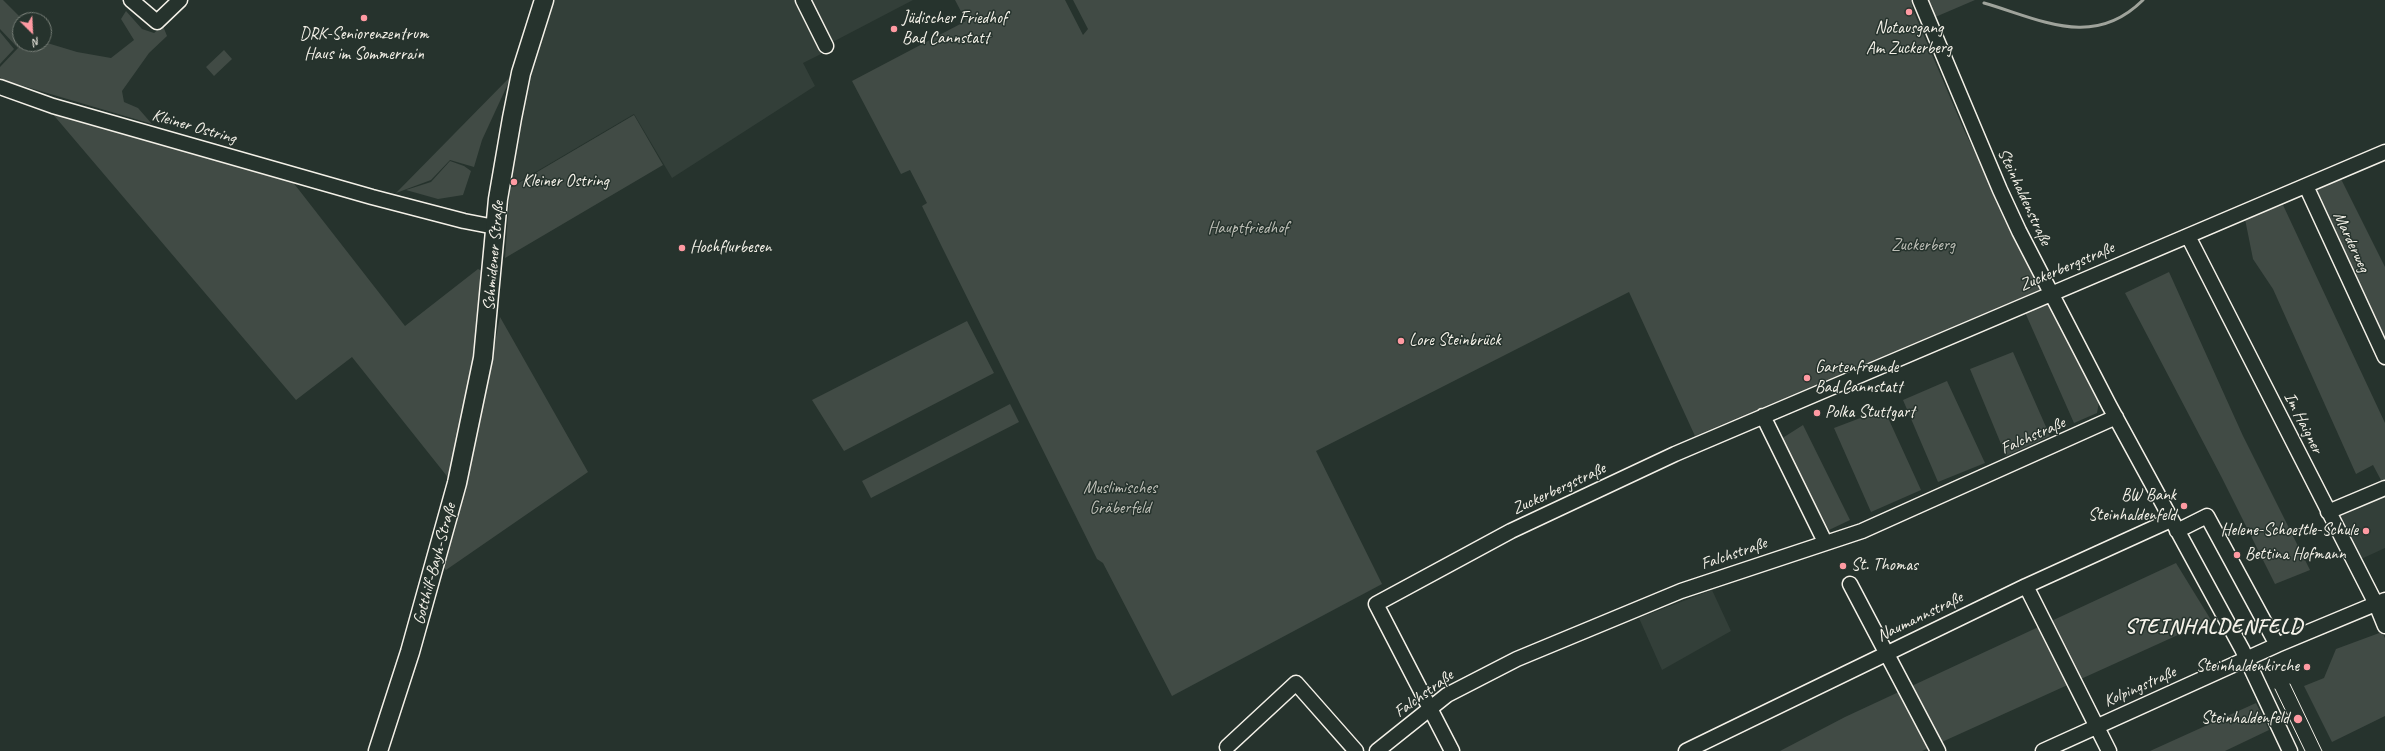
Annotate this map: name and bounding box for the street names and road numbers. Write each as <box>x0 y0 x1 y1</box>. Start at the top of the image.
street label: Kleiner Ostring <box>150 105 238 149</box>
street label: Steinhaldenstraße <box>1993 145 2055 249</box>
street label: Schmidener Straße <box>479 200 509 312</box>
street label: Marderweg <box>2328 208 2374 276</box>
street label: Zuckerbergstraße <box>2017 238 2117 296</box>
street label: Im Haigner <box>2279 389 2327 457</box>
street label: Falchstraße <box>1998 413 2068 459</box>
street label: Zuckerbergstraße <box>1509 458 1609 520</box>
street label: Gotthilf-Bayh-Straße <box>409 501 461 627</box>
street label: Falchstraße <box>1698 533 1770 575</box>
street label: Naumannstraße <box>1874 587 1966 647</box>
street label: Kolpingstraße <box>2101 662 2179 712</box>
street label: Falchstraße <box>1390 666 1458 722</box>

